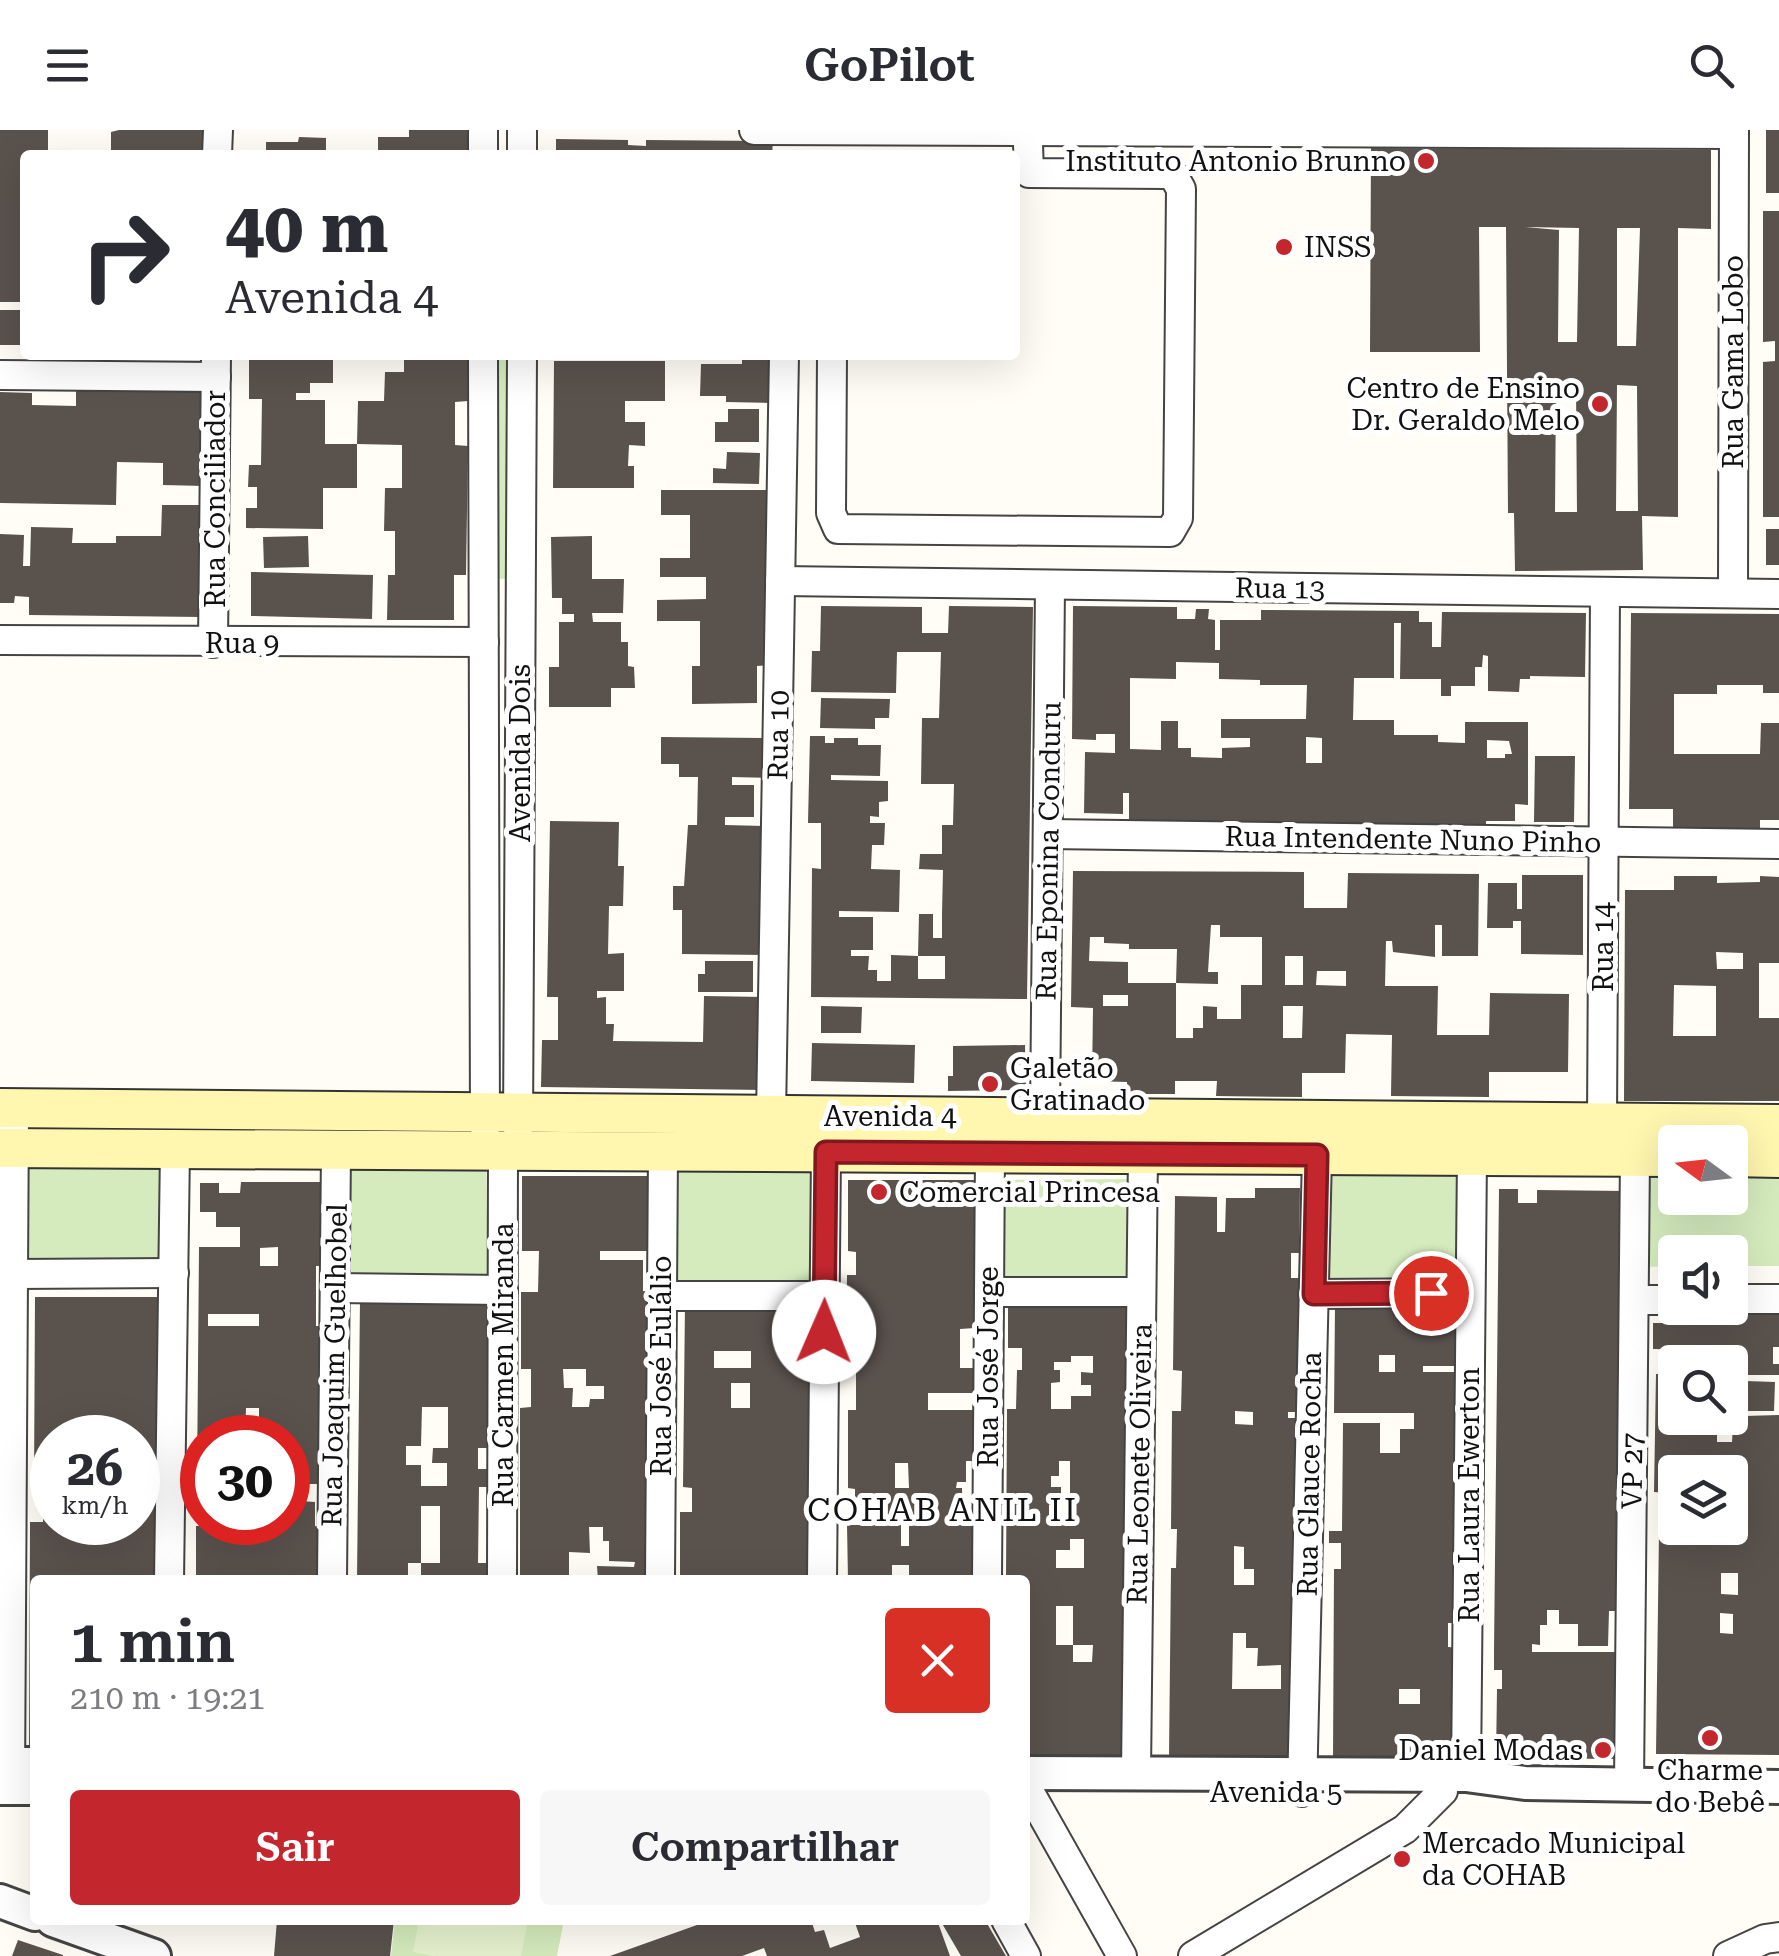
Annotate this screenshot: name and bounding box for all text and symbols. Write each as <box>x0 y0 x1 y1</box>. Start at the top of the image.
icon: menu <box>40 38 95 93</box>
icon: search <box>1684 38 1739 93</box>
text: GoPilot <box>804 39 975 92</box>
place label: Instituto Antonio Brunno <box>1065 145 1406 178</box>
marker: Instituto Antonio Brunno <box>1415 150 1437 172</box>
text: 40 m <box>225 187 389 269</box>
icon: right <box>60 190 190 320</box>
place label: INSS <box>1304 231 1371 264</box>
marker: INSS <box>1273 236 1295 258</box>
street label: Rua Gama Lobo <box>1717 255 1750 469</box>
text: Avenida 4 <box>225 271 438 324</box>
place label: Centro de Ensino Dr. Geraldo Melo <box>1347 372 1580 437</box>
street label: Rua Conciliador <box>199 390 232 608</box>
marker: Centro de Ensino Dr. Geraldo Melo <box>1589 393 1611 415</box>
street label: Rua 13 <box>1235 571 1325 606</box>
street label: Rua 9 <box>205 627 279 660</box>
street label: Avenida Dois <box>504 664 537 842</box>
street label: Rua 10 <box>761 690 796 780</box>
street label: Rua Eponina Conduru <box>1029 701 1068 1001</box>
street label: Rua Intendente Nuno Pinho <box>1224 820 1602 859</box>
street label: Rua 14 <box>1587 902 1620 992</box>
place label: Galetão Gratinado <box>1010 1052 1146 1117</box>
marker: Galetão Gratinado <box>979 1073 1001 1095</box>
street label: Avenida 4 <box>824 1100 957 1133</box>
north arrow <box>1658 1125 1748 1215</box>
map controls <box>1658 1125 1748 1545</box>
place label: Comercial Princesa <box>899 1176 1160 1209</box>
marker: Comercial Princesa <box>868 1181 890 1203</box>
street label: Rua Joaquim Guelhobel <box>315 1203 354 1527</box>
street label: Rua Carmen Miranda <box>487 1223 520 1507</box>
button: sound <box>1658 1235 1748 1325</box>
pin <box>1389 1251 1474 1336</box>
street label: Rua José Eulálio <box>645 1256 678 1476</box>
street label: Rua José Jorge <box>972 1266 1005 1468</box>
icon: arrive <box>1404 1266 1459 1321</box>
position arrow <box>772 1280 876 1384</box>
street label: Rua Leonete Oliveira <box>1121 1323 1158 1605</box>
button: search <box>1658 1345 1748 1435</box>
street label: Rua Glauce Rocha <box>1291 1351 1328 1597</box>
street label: Rua Laura Ewerton <box>1453 1367 1486 1623</box>
speed limit sign: 30 <box>180 1415 310 1545</box>
street label: VP 27 <box>1615 1433 1650 1509</box>
text: 26 <box>67 1439 123 1497</box>
button: layers <box>1658 1455 1748 1545</box>
text: km/h <box>62 1491 128 1520</box>
district label: COHAB ANIL II <box>807 1491 1079 1529</box>
text: 1 min <box>70 1606 235 1677</box>
button: close <box>885 1608 990 1713</box>
text: 210 m · 19:21 <box>70 1679 265 1717</box>
marker: Charme do Bebê <box>1699 1727 1721 1749</box>
place label: Daniel Modas <box>1398 1734 1583 1767</box>
marker: Daniel Modas <box>1592 1739 1614 1761</box>
place label: Charme do Bebê <box>1655 1754 1765 1819</box>
street label: Avenida 5 <box>1210 1776 1342 1809</box>
button: Sair <box>70 1790 520 1905</box>
button: Compartilhar <box>540 1790 990 1905</box>
place label: Mercado Municipal da COHAB <box>1422 1827 1686 1892</box>
marker: Mercado Municipal da COHAB <box>1391 1848 1413 1870</box>

